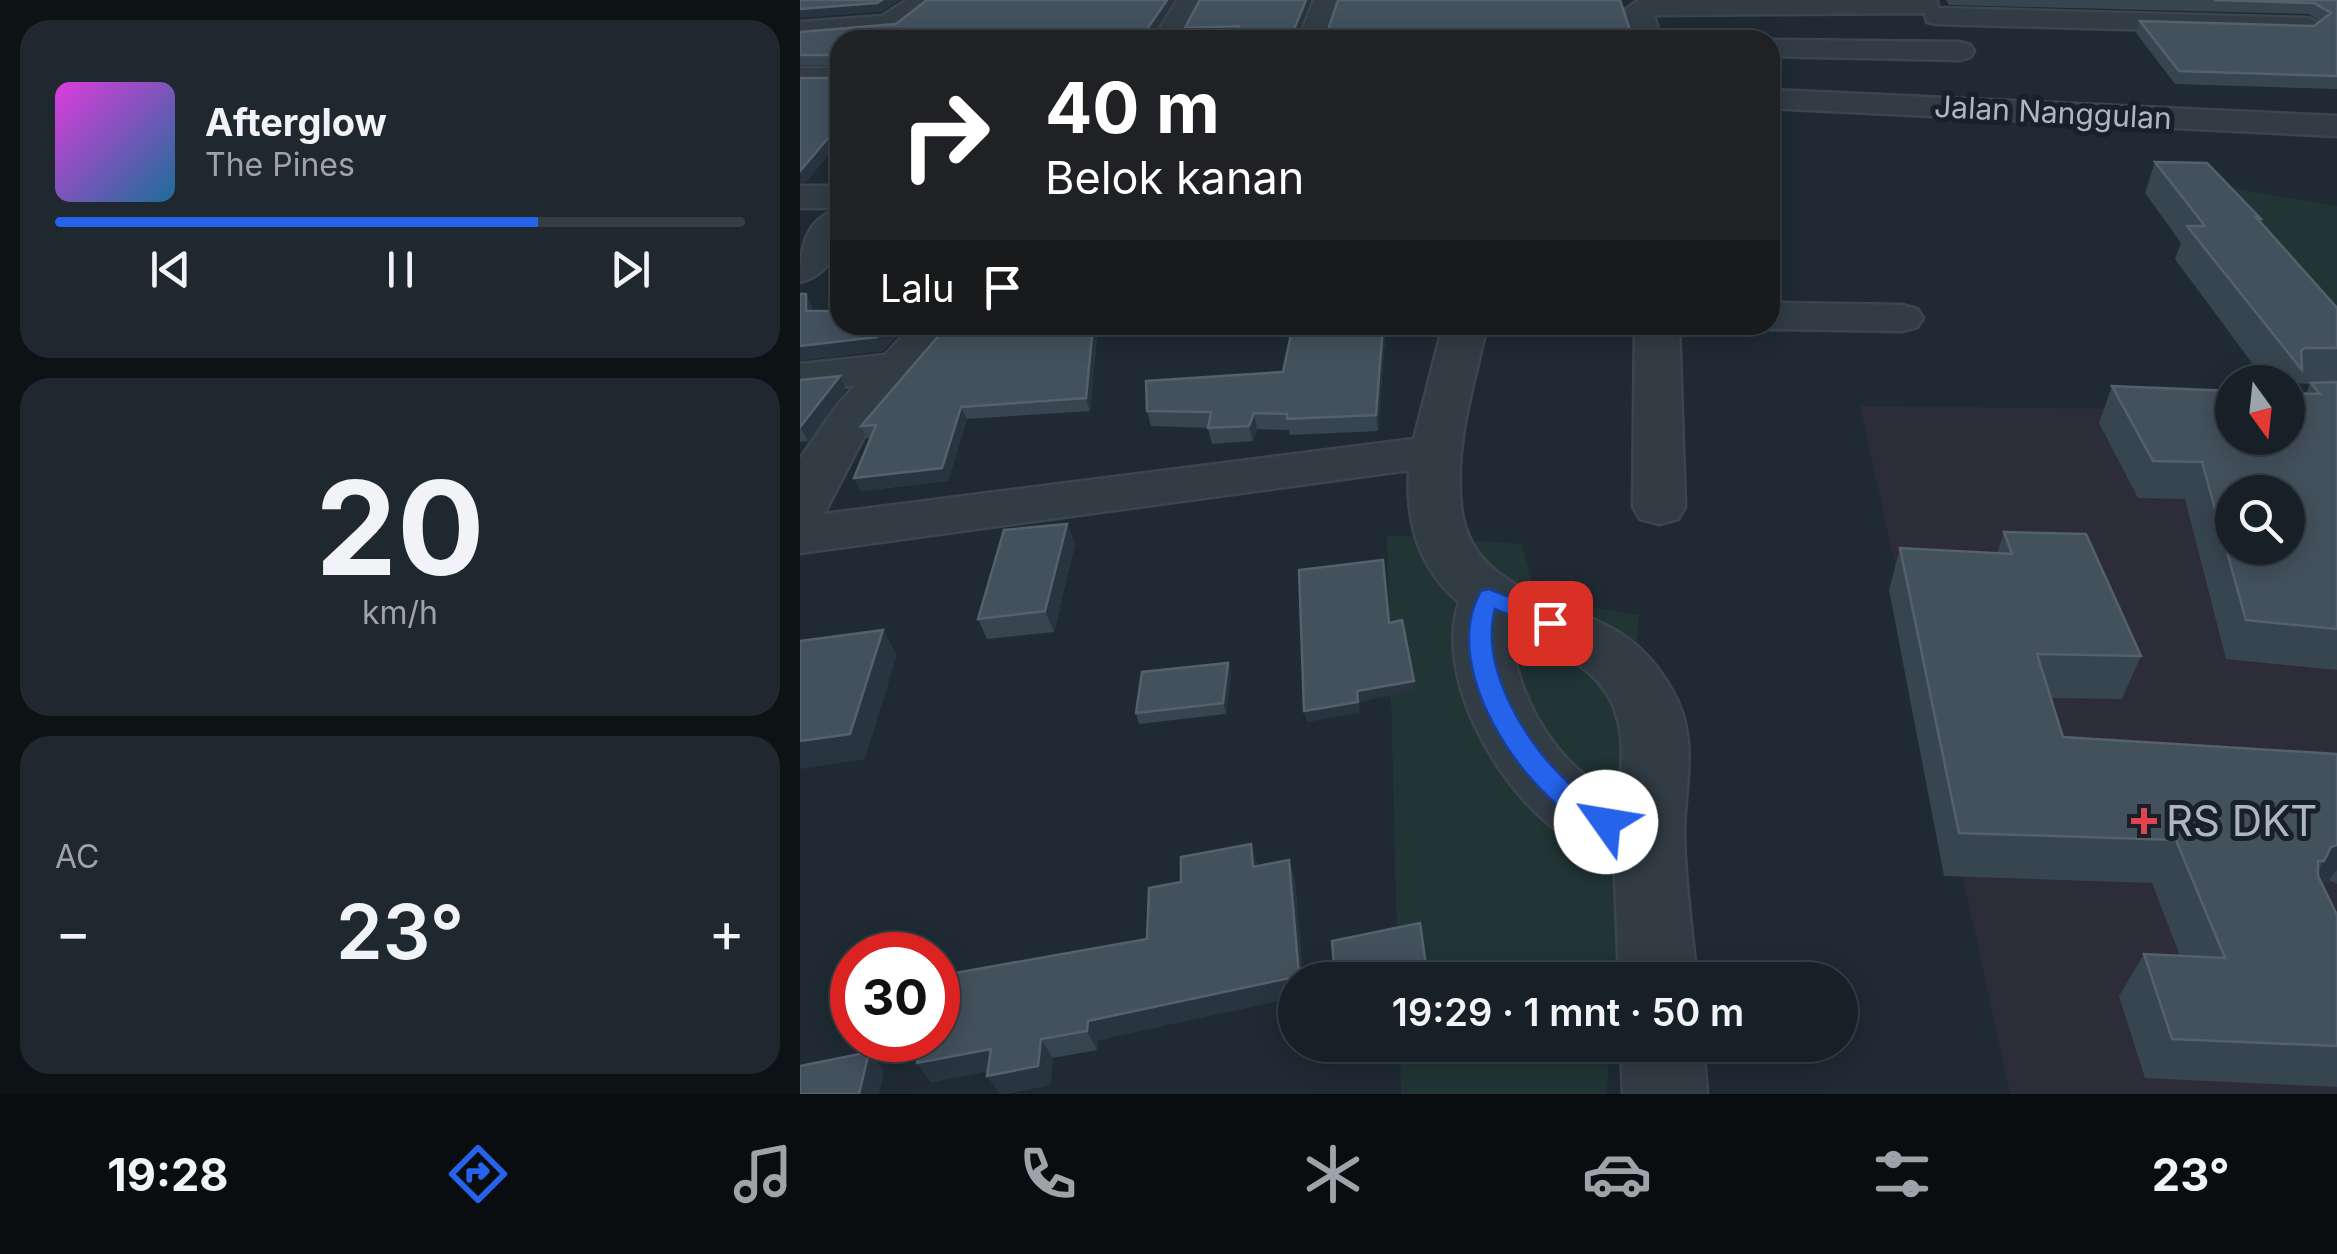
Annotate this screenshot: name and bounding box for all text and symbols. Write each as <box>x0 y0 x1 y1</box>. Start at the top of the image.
text: 40 m <box>1045 65 1220 150</box>
icon: right <box>880 70 1010 200</box>
street label: Jalan Nanggulan <box>1933 88 2173 136</box>
text: Afterglow <box>205 99 387 145</box>
text: The Pines <box>205 145 355 184</box>
text: Belok kanan <box>1045 150 1304 205</box>
icon: previous <box>143 242 198 297</box>
icon: pause <box>373 242 428 297</box>
icon: next <box>603 242 658 297</box>
icon: arrive <box>975 260 1030 315</box>
text: Lalu <box>880 265 955 311</box>
north arrow <box>2215 365 2305 455</box>
map controls <box>2215 365 2305 565</box>
text: 20 <box>315 449 485 606</box>
button: search <box>2215 475 2305 565</box>
pin <box>1508 581 1593 666</box>
text: km/h <box>362 593 438 632</box>
icon: arrive <box>1523 596 1578 651</box>
position arrow <box>1554 770 1658 874</box>
place label: RS DKT <box>2166 795 2317 846</box>
marker: RS DKT <box>2131 808 2157 834</box>
text: AC <box>55 837 99 876</box>
text: 23° <box>336 886 464 977</box>
text: − <box>55 899 91 965</box>
text: + <box>709 899 745 965</box>
speed limit sign: 30 <box>830 932 960 1062</box>
text: 19:29 · 1 mnt · 50 m <box>1392 989 1744 1035</box>
icon: directions <box>443 1139 513 1209</box>
icon: music <box>728 1139 798 1209</box>
icon: phone <box>1013 1139 1083 1209</box>
icon: climate <box>1298 1139 1368 1209</box>
icon: car <box>1582 1139 1652 1209</box>
icon: filters <box>1867 1139 1937 1209</box>
text: 19:28 <box>107 1147 229 1202</box>
text: 23° <box>2152 1147 2230 1202</box>

